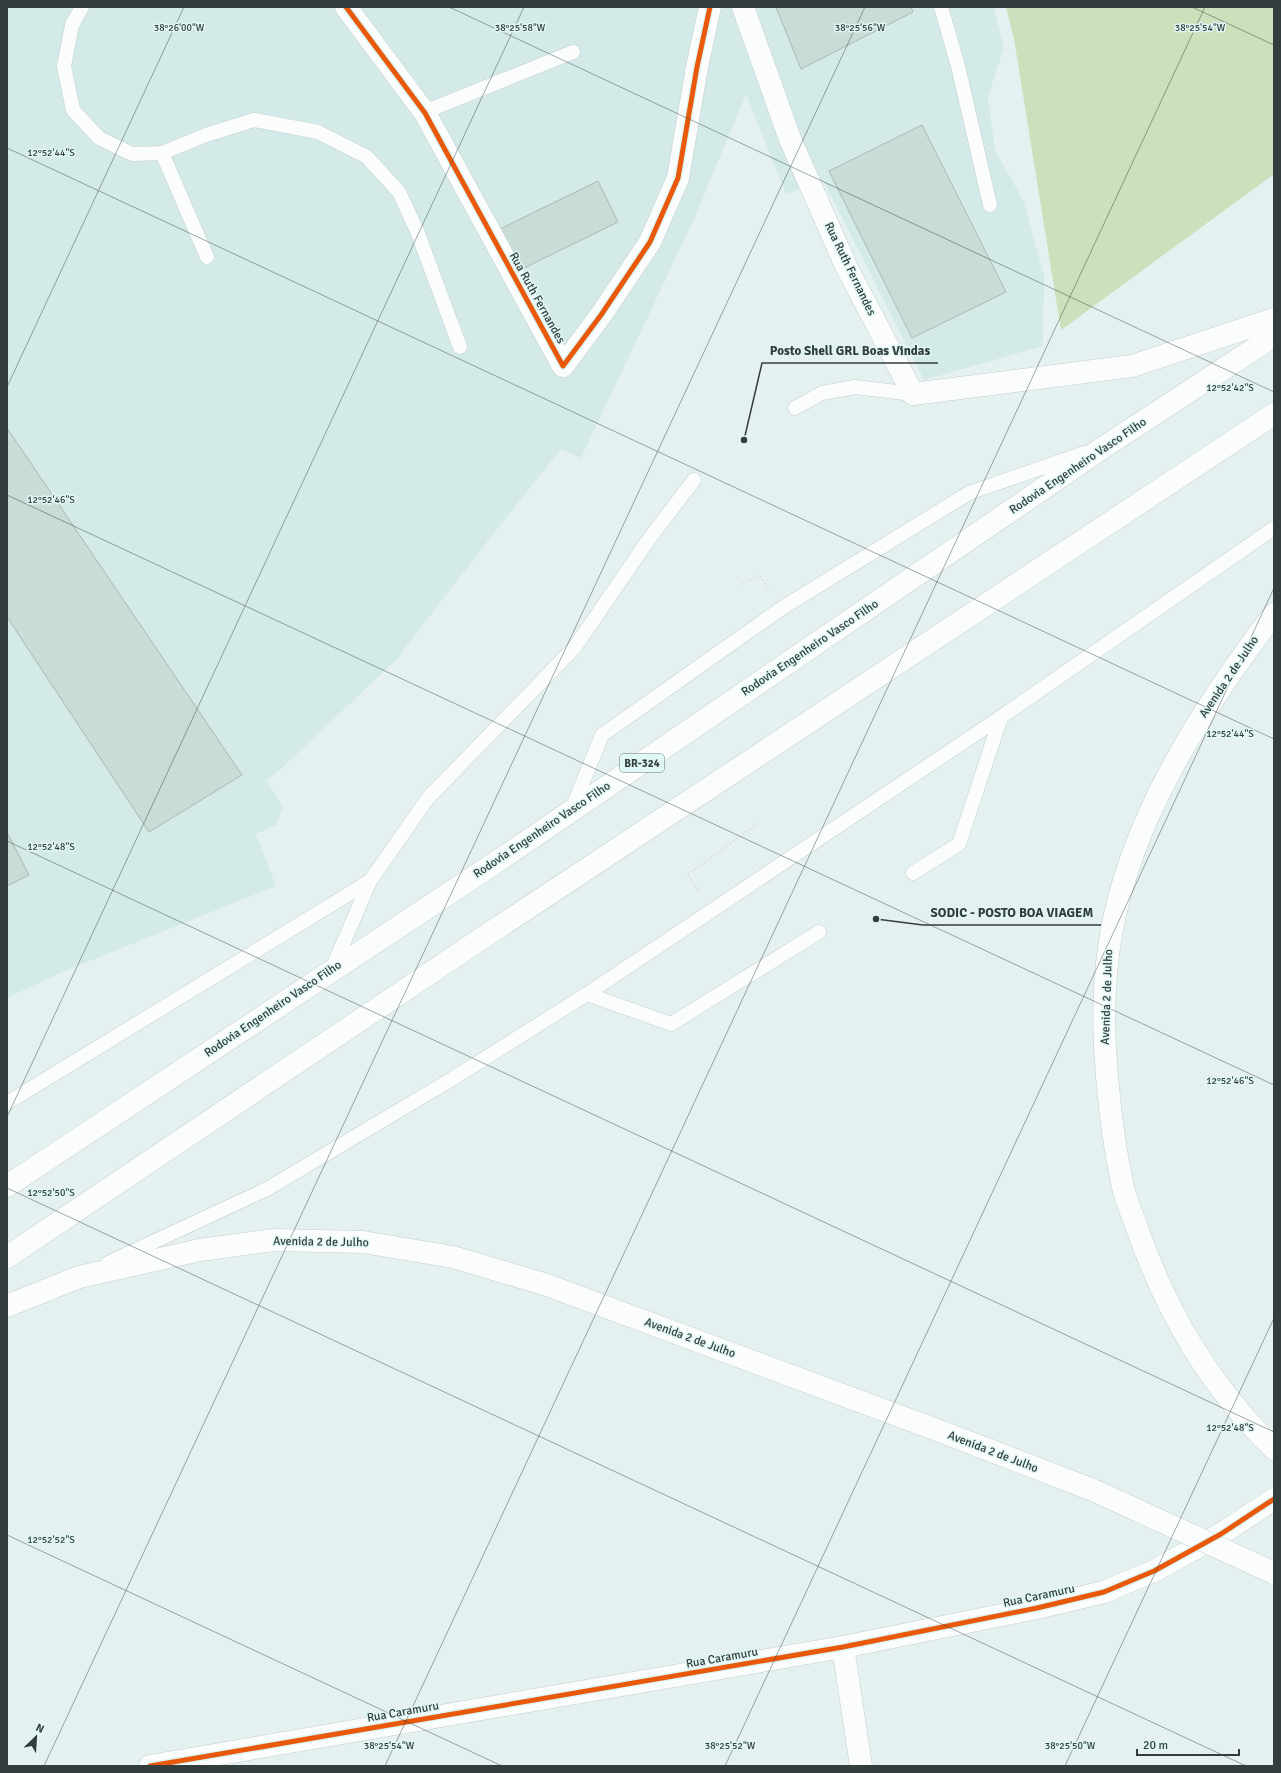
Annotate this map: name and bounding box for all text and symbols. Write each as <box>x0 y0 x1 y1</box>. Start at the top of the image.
text: 38°26'00"W <box>154 22 205 34</box>
text: 38°25'58"W <box>495 22 546 34</box>
text: 38°25'56"W <box>835 22 886 34</box>
text: 38°25'54"W <box>1175 22 1226 34</box>
text: 12°52'44"S <box>27 147 75 159</box>
street label: Rua Ruth Fernandes <box>821 220 879 318</box>
street label: Rua Ruth Fernandes <box>506 250 568 346</box>
callout: Posto Shell GRL Boas Vindas <box>762 338 938 363</box>
text: Posto Shell GRL Boas Vindas <box>770 343 930 359</box>
text: 12°52'42"S <box>1206 382 1254 394</box>
street label: Rodovia Engenheiro Vasco Filho <box>1007 414 1149 518</box>
text: 12°52'46"S <box>27 494 75 506</box>
street label: Rodovia Engenheiro Vasco Filho <box>739 596 881 700</box>
street label: Avenida 2 de Julho <box>1196 633 1262 721</box>
text: 12°52'44"S <box>1206 728 1254 740</box>
road number: BR-324 <box>620 754 664 772</box>
street label: Rodovia Engenheiro Vasco Filho <box>471 778 613 882</box>
text: 12°52'48"S <box>27 841 75 853</box>
callout: SODIC - POSTO BOA VIAGEM <box>923 900 1101 925</box>
text: SODIC - POSTO BOA VIAGEM <box>931 905 1094 921</box>
street label: Avenida 2 de Julho <box>1098 949 1116 1045</box>
street label: Rodovia Engenheiro Vasco Filho <box>202 957 344 1061</box>
text: 12°52'46"S <box>1206 1075 1254 1087</box>
text: 12°52'50"S <box>27 1187 75 1199</box>
street label: Avenida 2 de Julho <box>273 1234 369 1250</box>
street label: Avenida 2 de Julho <box>642 1315 738 1361</box>
text: 12°52'48"S <box>1206 1422 1254 1434</box>
street label: Avenida 2 de Julho <box>946 1428 1040 1476</box>
text: 12°52'52"S <box>27 1534 75 1546</box>
street label: Rua Caramuru <box>1002 1581 1076 1611</box>
street label: Rua Caramuru <box>685 1644 759 1672</box>
street label: Rua Caramuru <box>366 1698 440 1726</box>
north arrow <box>16 1717 56 1757</box>
text: N <box>34 1721 46 1736</box>
scale bar <box>1137 1731 1239 1757</box>
text: 20 m <box>1143 1738 1168 1753</box>
text: 38°25'54"W <box>364 1740 415 1752</box>
text: 38°25'52"W <box>705 1740 756 1752</box>
text: 38°25'50"W <box>1045 1740 1096 1752</box>

